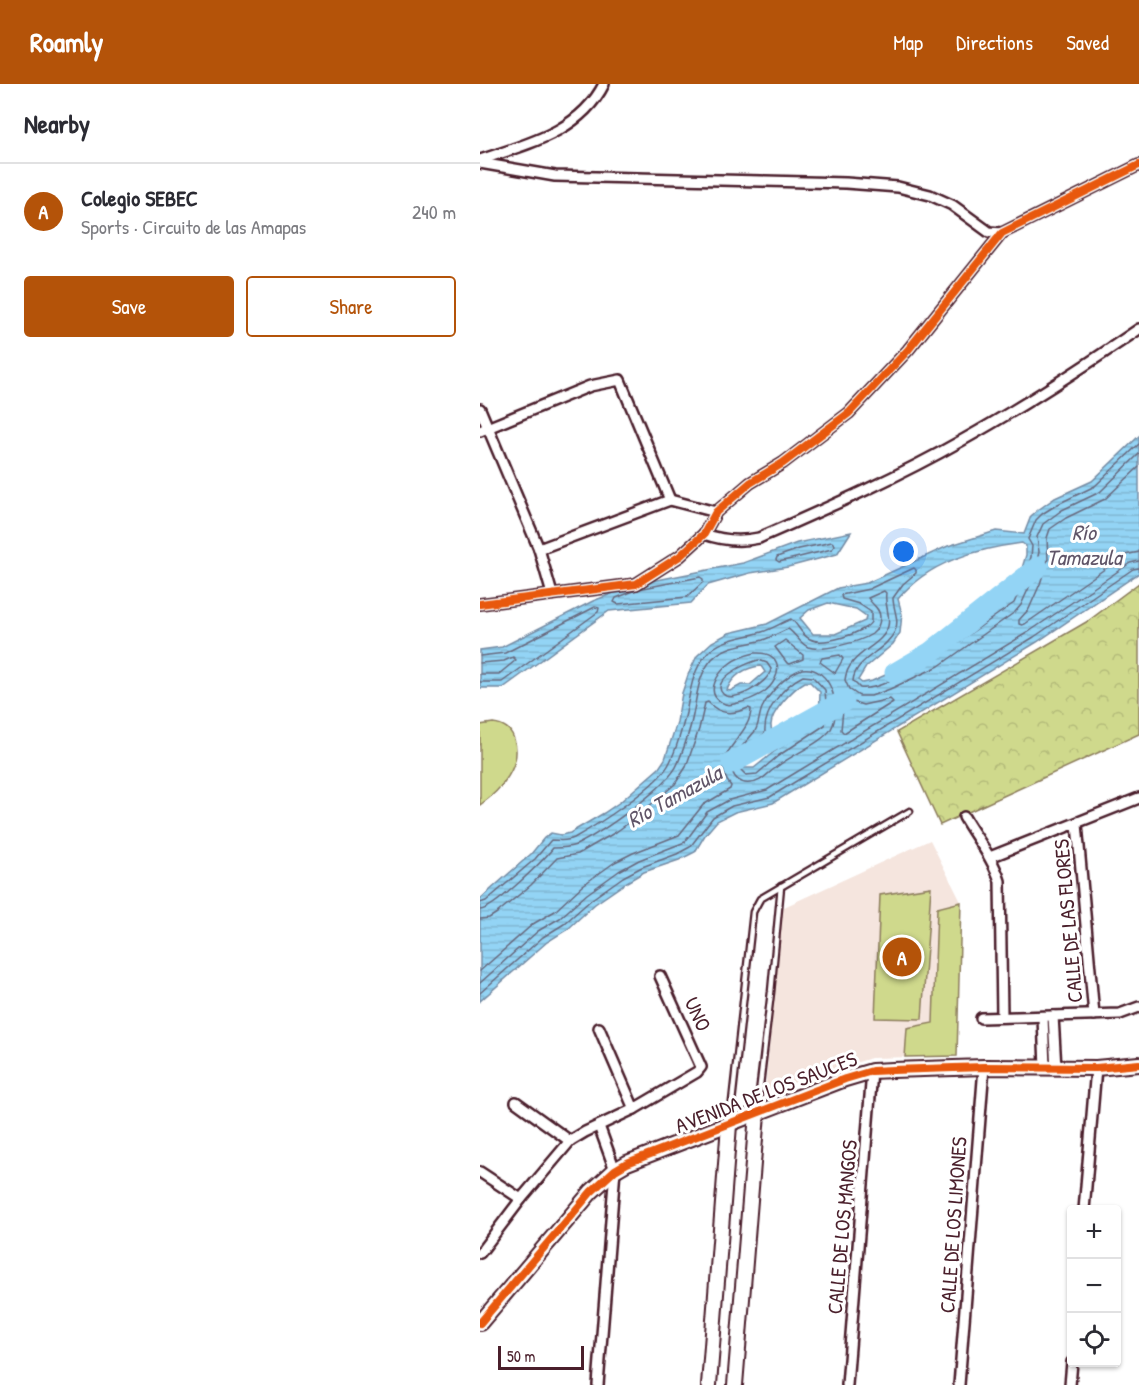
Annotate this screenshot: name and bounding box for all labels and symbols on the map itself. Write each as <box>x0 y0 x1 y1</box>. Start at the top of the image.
water label: Río Tamazula <box>1046 517 1124 572</box>
your location <box>889 537 918 566</box>
water label: Río Tamazula <box>621 757 729 834</box>
street label: CALLE DE LAS FLORES <box>1046 838 1090 1004</box>
pin: A <box>882 934 922 980</box>
street label: UNO <box>678 992 718 1036</box>
street label: AVENIDA DE LOS SAUCES <box>671 1044 861 1140</box>
street label: CALLE DE LOS LIMONES <box>932 1136 974 1314</box>
street label: CALLE DE LOS MANGOS <box>820 1138 864 1315</box>
scale bar <box>498 1343 584 1370</box>

